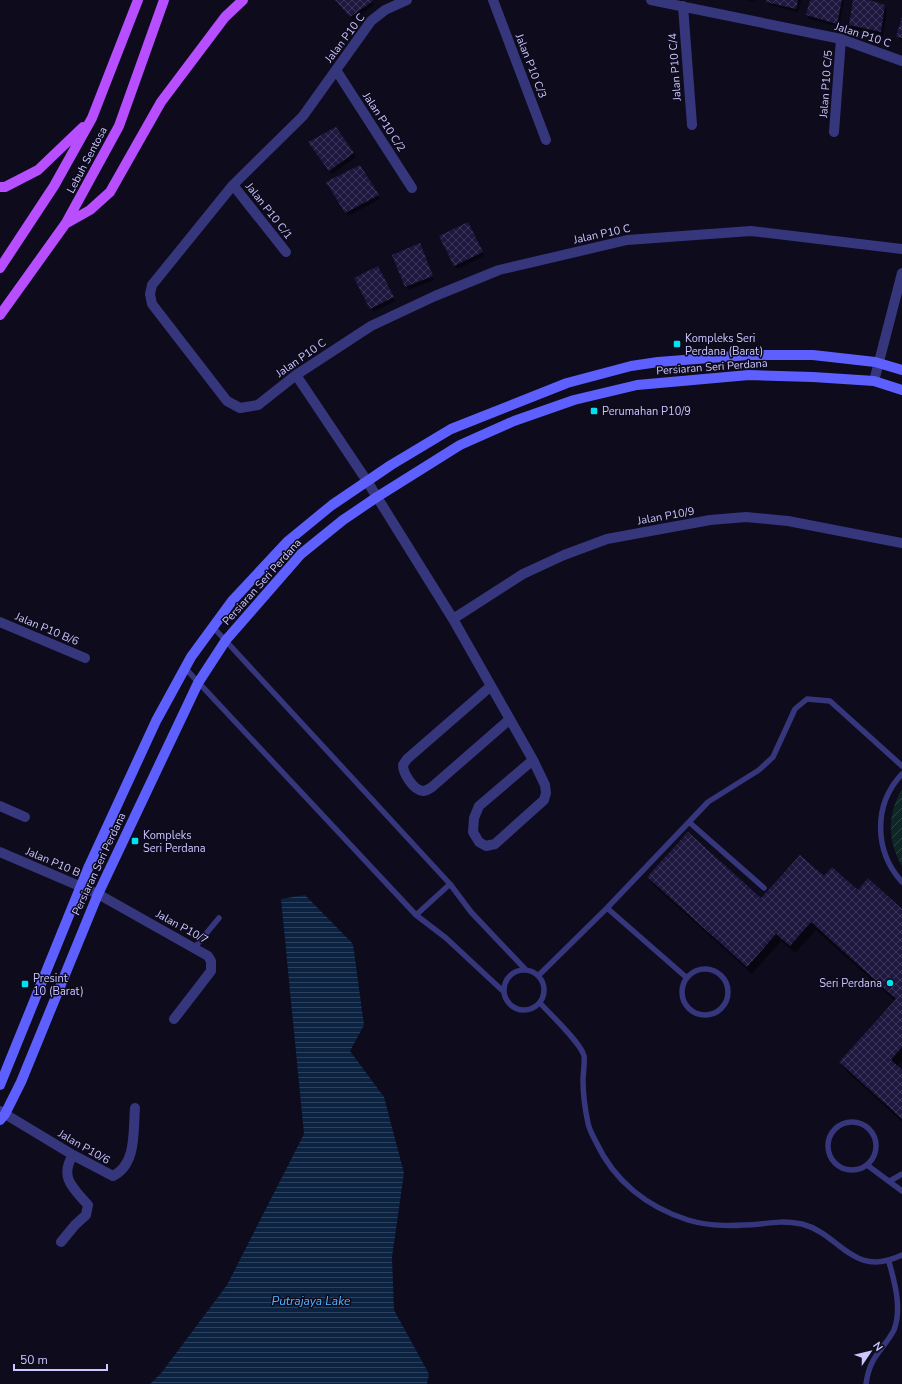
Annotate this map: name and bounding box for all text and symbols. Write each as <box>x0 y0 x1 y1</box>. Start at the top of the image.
street label: Jalan P10 C <box>321 10 368 66</box>
street label: Jalan P10 C <box>832 19 893 51</box>
street label: Jalan P10 C/3 <box>511 31 550 100</box>
street label: Jalan P10 C/4 <box>665 32 685 102</box>
street label: Jalan P10 C/5 <box>816 49 836 119</box>
street label: Jalan P10 C/2 <box>359 89 409 155</box>
street label: Lebuh Sentosa <box>63 124 111 196</box>
street label: Jalan P10 C/1 <box>242 179 296 242</box>
street label: Jalan P10 C <box>571 221 632 248</box>
place label: Kompleks Seri Perdana (Barat) <box>685 331 763 359</box>
street label: Jalan P10 C <box>272 335 329 381</box>
marker: Kompleks Seri Perdana (Barat) <box>672 339 682 349</box>
street label: Persiaran Seri Perdana <box>656 356 768 378</box>
place label: Perumahan P10/9 <box>602 404 691 419</box>
marker: Perumahan P10/9 <box>589 406 599 416</box>
street label: Jalan P10/9 <box>635 504 696 529</box>
street label: Persiaran Seri Perdana <box>219 535 305 628</box>
street label: Jalan P10 B/6 <box>12 608 81 649</box>
street label: Persiaran Seri Perdana <box>69 810 129 918</box>
place label: Kompleks Seri Perdana <box>143 828 206 856</box>
marker: Kompleks Seri Perdana <box>130 836 140 846</box>
street label: Jalan P10 B <box>22 843 83 880</box>
street label: Jalan P10/7 <box>152 906 211 947</box>
place label: Presint 10 (Barat) <box>33 971 84 999</box>
place label: Seri Perdana <box>819 976 882 991</box>
marker: Seri Perdana <box>885 978 895 988</box>
marker: Presint 10 (Barat) <box>20 979 30 989</box>
street label: Jalan P10/6 <box>55 1126 113 1168</box>
water label: Putrajaya Lake <box>272 1293 351 1309</box>
north arrow <box>850 1332 890 1372</box>
text: N <box>869 1339 886 1354</box>
scale bar <box>14 1346 107 1372</box>
text: 50 m <box>20 1352 48 1368</box>

